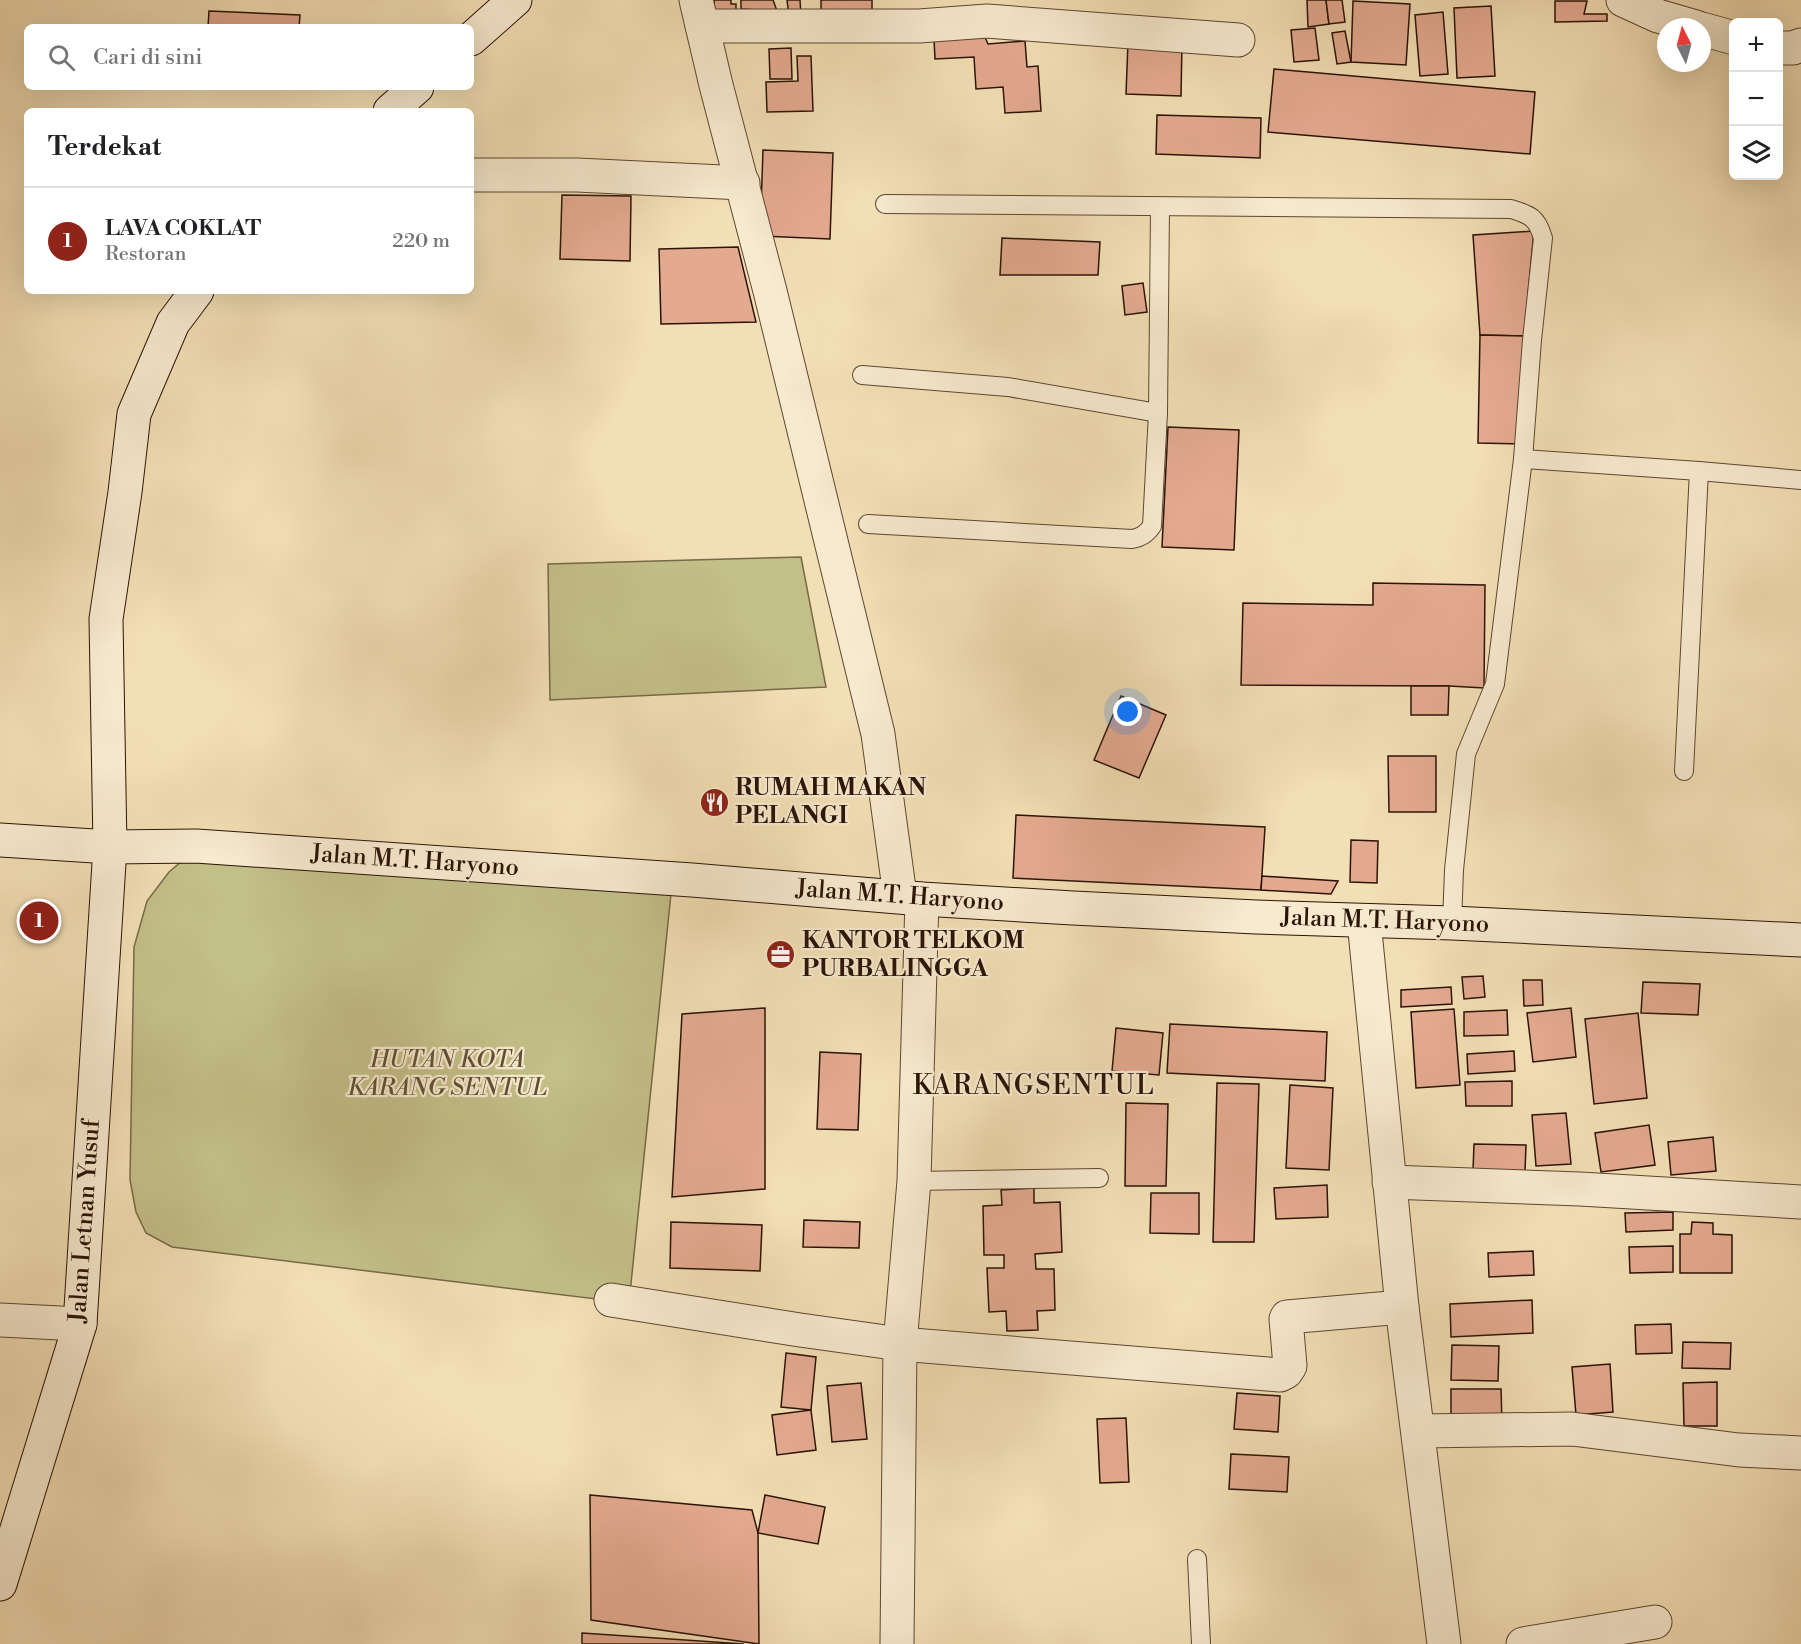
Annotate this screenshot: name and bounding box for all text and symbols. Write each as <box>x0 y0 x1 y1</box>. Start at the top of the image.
north arrow <box>1657 18 1711 72</box>
map controls <box>1729 18 1783 180</box>
button: + <box>1729 18 1783 72</box>
search box <box>24 24 474 90</box>
icon: search <box>45 41 78 74</box>
text: Cari di sini <box>93 44 203 71</box>
button: − <box>1729 72 1783 126</box>
button: layers <box>1729 126 1783 180</box>
text: Terdekat <box>48 131 161 163</box>
text: LAVA COKLAT <box>105 215 261 242</box>
text: 1 <box>63 229 72 254</box>
text: 220 m <box>392 229 450 254</box>
text: Restoran <box>105 242 186 267</box>
your location <box>1113 697 1142 726</box>
place label: RUMAH MAKAN PELANGI <box>735 773 926 831</box>
restaurant icon: RUMAH MAKAN PELANGI <box>698 786 730 818</box>
street label: Jalan M.T. Haryono <box>309 839 520 883</box>
street label: Jalan M.T. Haryono <box>794 874 1005 918</box>
pin: 1 <box>20 898 58 944</box>
street label: Jalan M.T. Haryono <box>1279 902 1490 940</box>
place label: KANTOR TELKOM PURBALINGGA <box>802 926 1024 984</box>
office icon: KANTOR TELKOM PURBALINGGA <box>765 939 797 971</box>
park label: HUTAN KOTA KARANG SENTUL <box>347 1045 547 1103</box>
district label: KARANGSENTUL <box>913 1069 1155 1103</box>
street label: Jalan Letnan Yusuf <box>63 1117 107 1325</box>

